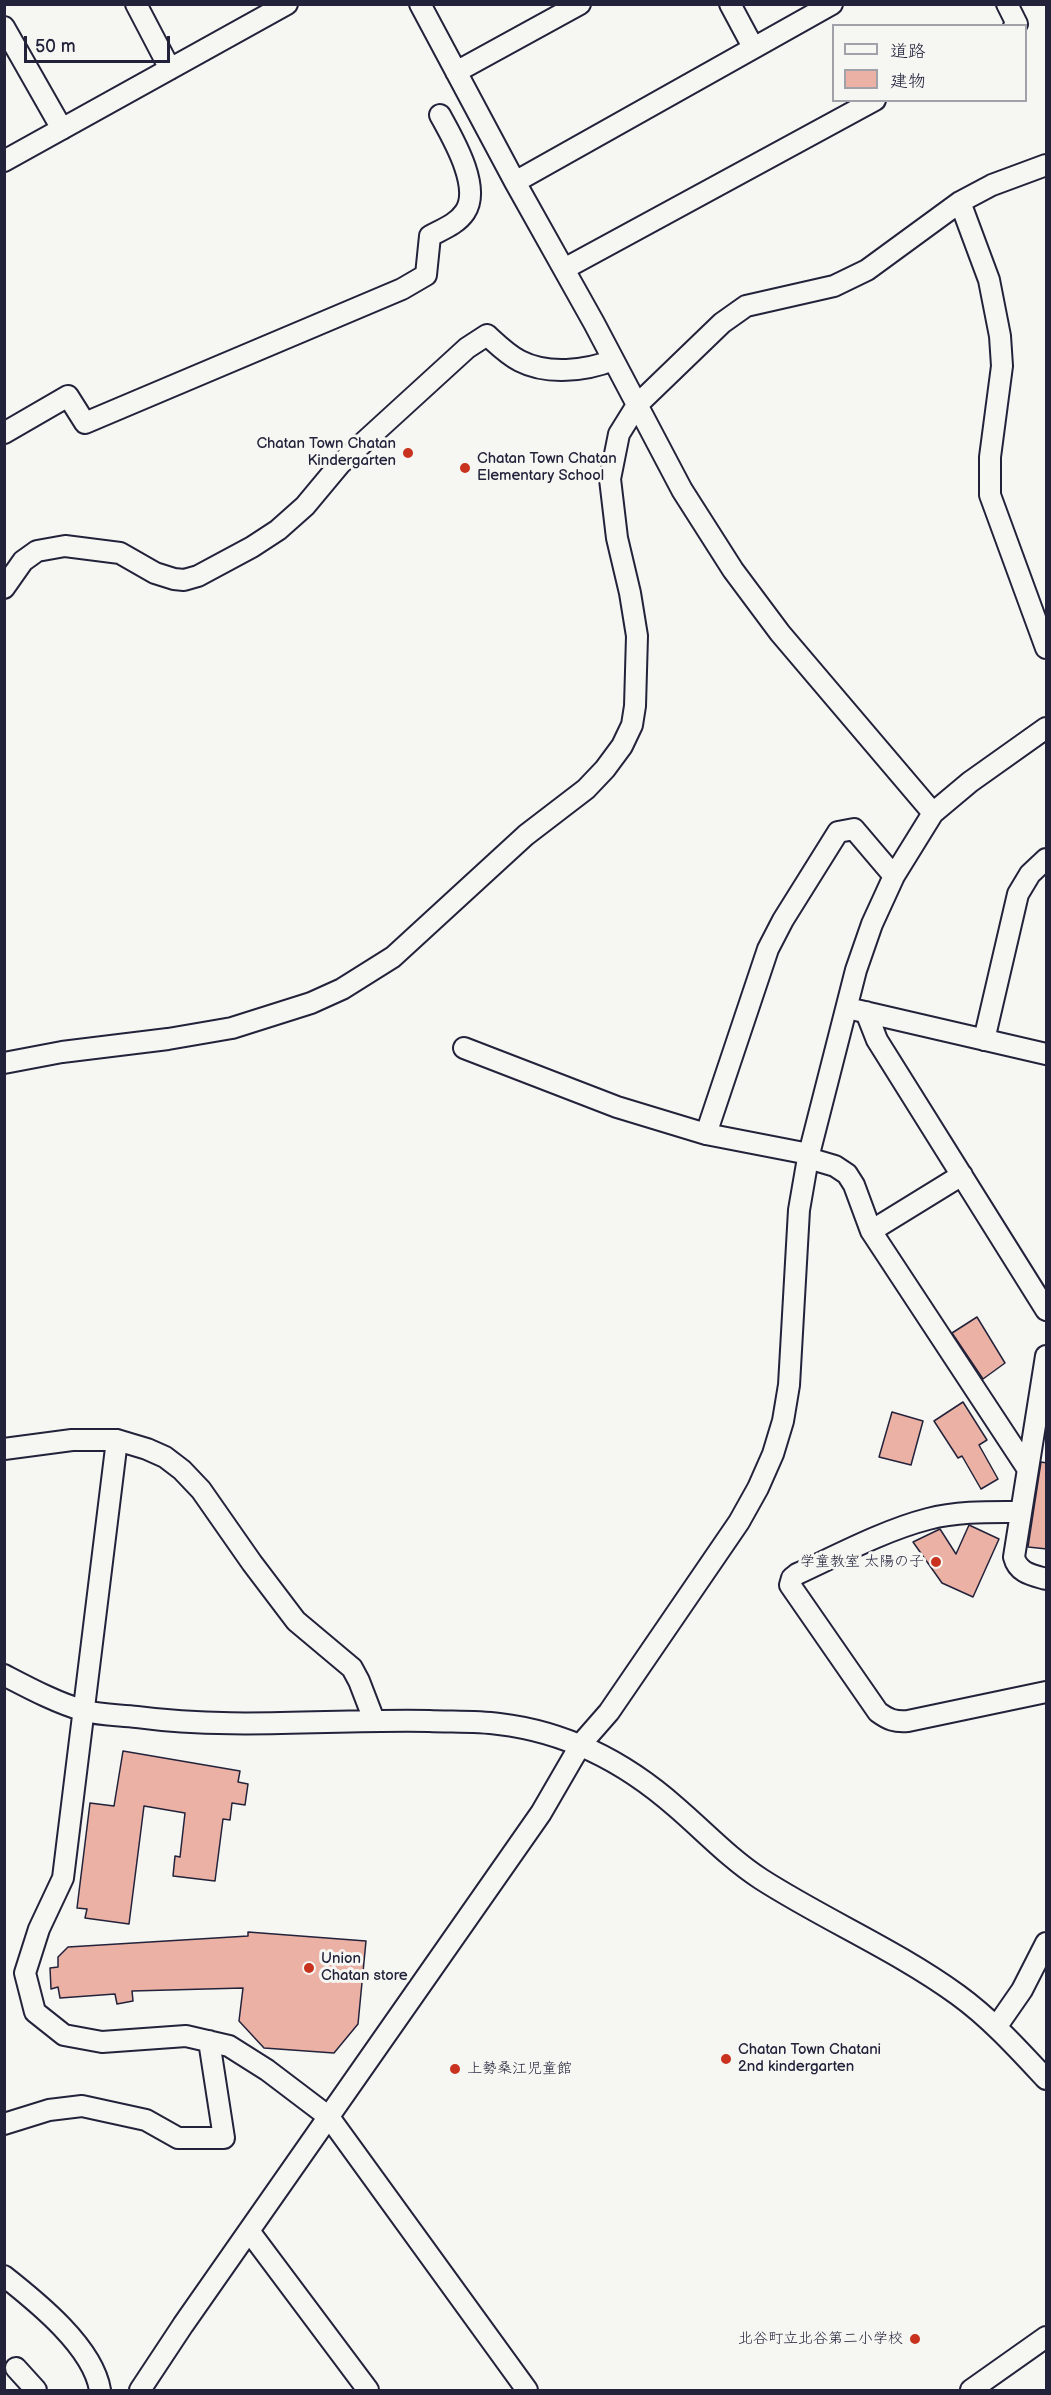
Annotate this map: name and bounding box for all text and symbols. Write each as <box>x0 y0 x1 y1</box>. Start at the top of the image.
scale bar <box>27 24 172 62</box>
legend <box>832 24 1027 102</box>
text: 50 m <box>35 36 76 57</box>
text: 道路 <box>890 41 926 62</box>
text: 建物 <box>890 71 926 92</box>
place label: Chatan Town Chatan Kindergarten <box>256 435 396 470</box>
marker: Chatan Town Chatan Kindergarten <box>401 446 415 460</box>
place label: Chatan Town Chatan Elementary School <box>477 450 617 485</box>
marker: Chatan Town Chatan Elementary School <box>458 461 472 475</box>
place label: 学童教室 太陽の子 <box>800 1553 924 1571</box>
marker: 学童教室 太陽の子 <box>929 1555 943 1569</box>
place label: Union Chatan store <box>321 1950 408 1985</box>
marker: Union Chatan store <box>302 1961 316 1975</box>
place label: Chatan Town Chatani 2nd kindergarten <box>738 2041 881 2076</box>
marker: Chatan Town Chatani 2nd kindergarten <box>719 2052 733 2066</box>
place label: 上勢桑江児童館 <box>467 2060 572 2078</box>
marker: 上勢桑江児童館 <box>448 2062 462 2076</box>
place label: 北谷町立北谷第二小学校 <box>738 2330 903 2348</box>
marker: 北谷町立北谷第二小学校 <box>908 2332 922 2346</box>

